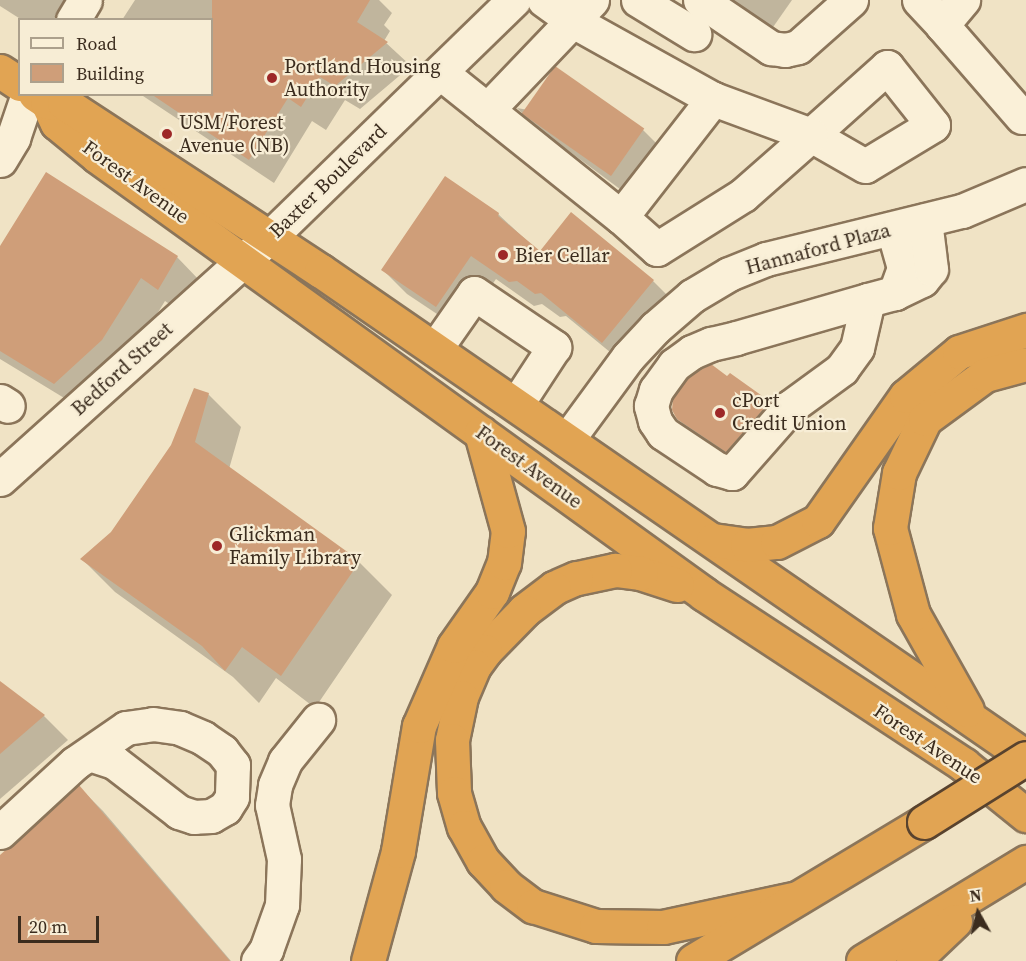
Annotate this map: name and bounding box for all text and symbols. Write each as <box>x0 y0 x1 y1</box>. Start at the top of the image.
legend <box>18 18 213 96</box>
text: Road <box>76 31 117 56</box>
place label: Portland Housing Authority <box>284 54 441 101</box>
text: Building <box>76 61 144 86</box>
marker: Portland Housing Authority <box>265 71 279 85</box>
place label: USM/Forest Avenue (NB) <box>179 110 290 157</box>
street label: Baxter Boulevard <box>264 119 392 243</box>
marker: USM/Forest Avenue (NB) <box>160 127 174 141</box>
street label: Forest Avenue <box>78 135 194 229</box>
street label: Hannaford Plaza <box>743 218 893 280</box>
place label: Bier Cellar <box>515 243 610 267</box>
marker: Bier Cellar <box>496 248 510 262</box>
street label: Bedford Street <box>66 317 178 421</box>
place label: cPort Credit Union <box>732 389 847 436</box>
marker: cPort Credit Union <box>713 406 727 420</box>
street label: Forest Avenue <box>471 420 587 514</box>
place label: Glickman Family Library <box>229 522 361 569</box>
marker: Glickman Family Library <box>210 539 224 553</box>
street label: Forest Avenue <box>869 699 987 789</box>
north arrow <box>948 883 1008 943</box>
text: N <box>968 883 983 907</box>
scale bar <box>21 904 102 942</box>
text: 20 m <box>29 914 67 939</box>

